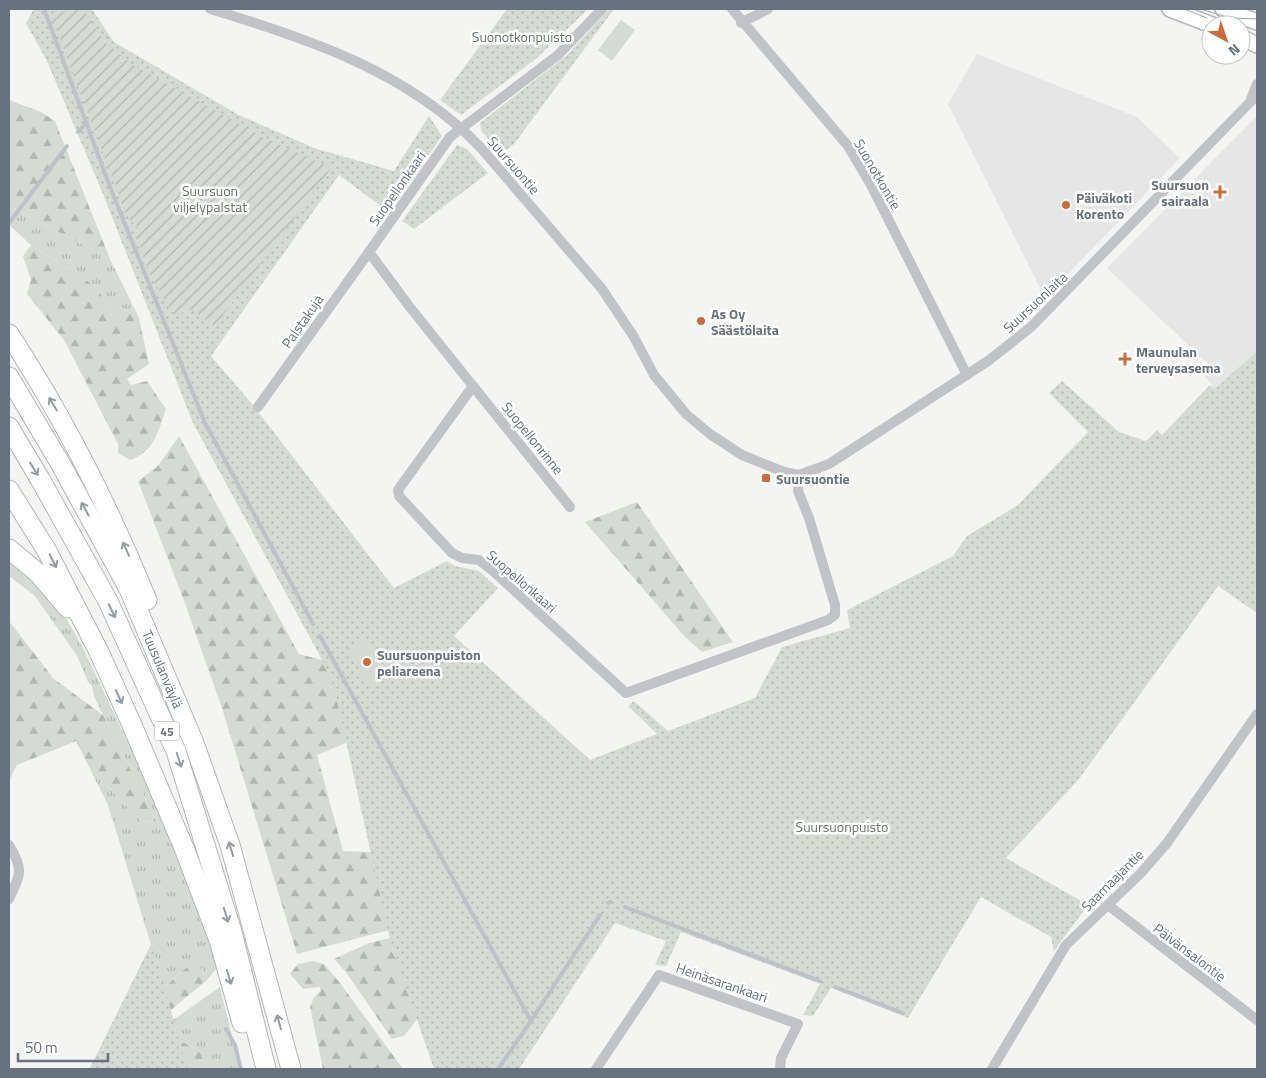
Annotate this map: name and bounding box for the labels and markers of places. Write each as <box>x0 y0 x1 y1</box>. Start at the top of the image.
place label: Suursuon sairaala <box>1151 174 1209 211</box>
marker: Suursuon sairaala <box>1213 185 1227 199</box>
place label: Päiväkoti Korento <box>1076 187 1132 224</box>
marker: Päiväkoti Korento <box>1060 199 1072 211</box>
place label: As Oy Säästölaita <box>711 303 779 340</box>
marker: As Oy Säästölaita <box>695 315 707 327</box>
place label: Maunulan terveysasema <box>1136 341 1221 378</box>
marker: Maunulan terveysasema <box>1118 352 1132 366</box>
place label: Suursuontie <box>776 468 850 489</box>
marker: Suursuontie <box>760 472 772 484</box>
place label: Suursuonpuiston peliareena <box>377 644 481 681</box>
marker: Suursuonpuiston peliareena <box>361 656 373 668</box>

